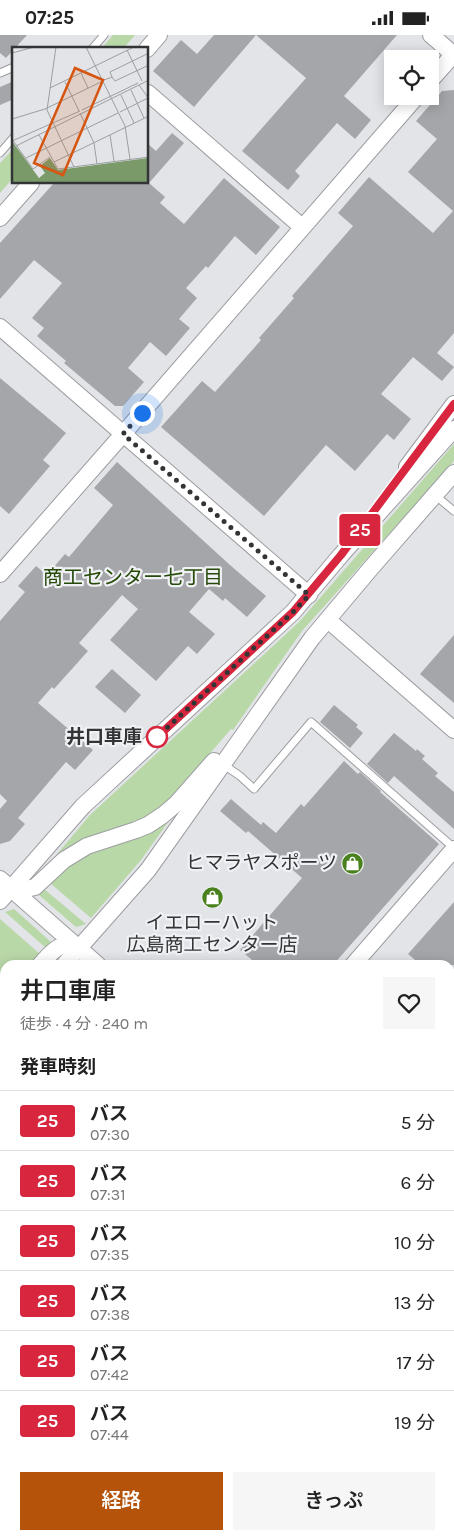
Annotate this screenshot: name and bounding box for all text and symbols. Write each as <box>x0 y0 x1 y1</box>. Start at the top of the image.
text: 07:25 <box>25 7 74 29</box>
inset map <box>12 47 149 184</box>
map controls <box>384 50 439 105</box>
button: locate <box>384 50 439 105</box>
your location <box>130 401 155 426</box>
line badge: 25 <box>338 514 382 546</box>
text: 25 <box>349 519 371 541</box>
district label: 商工センター七丁目 <box>43 566 223 589</box>
place label: 井口車庫 <box>66 726 142 748</box>
marker: 井口車庫 <box>146 726 168 748</box>
shop icon: ヒマラヤスポーツ <box>341 851 365 875</box>
place label: ヒマラヤスポーツ <box>185 852 337 874</box>
shop icon: イエローハット 広島商工センター店 <box>200 885 224 909</box>
place label: イエローハット 広島商工センター店 <box>126 912 298 956</box>
text: 井口車庫 <box>20 977 116 1005</box>
button: heart <box>383 977 435 1029</box>
text: 徒歩 · 4 分 · 240 m <box>20 1014 148 1033</box>
text: 発車時刻 <box>20 1056 96 1078</box>
text: バス <box>90 1103 128 1125</box>
text: 25 <box>37 1110 58 1132</box>
text: 5 分 <box>401 1112 435 1134</box>
text: 07:30 <box>90 1125 130 1144</box>
text: バス <box>90 1163 128 1185</box>
text: 25 <box>37 1170 58 1192</box>
text: 6 分 <box>401 1172 435 1194</box>
text: 07:31 <box>90 1185 125 1204</box>
text: バス <box>90 1223 128 1245</box>
text: 25 <box>37 1230 58 1252</box>
text: 10 分 <box>394 1232 435 1254</box>
text: 07:35 <box>90 1245 129 1264</box>
text: バス <box>90 1283 128 1305</box>
text: 25 <box>37 1290 58 1312</box>
text: 13 分 <box>394 1292 435 1314</box>
text: 07:38 <box>90 1305 130 1324</box>
text: バス <box>90 1343 128 1365</box>
text: 25 <box>37 1350 58 1372</box>
text: 17 分 <box>396 1352 435 1374</box>
text: 07:42 <box>90 1365 129 1384</box>
text: バス <box>90 1403 128 1425</box>
text: 25 <box>37 1410 58 1432</box>
text: 19 分 <box>394 1412 435 1434</box>
text: 07:44 <box>90 1425 129 1444</box>
button: 経路 <box>20 1472 223 1530</box>
button: きっぷ <box>233 1472 435 1530</box>

